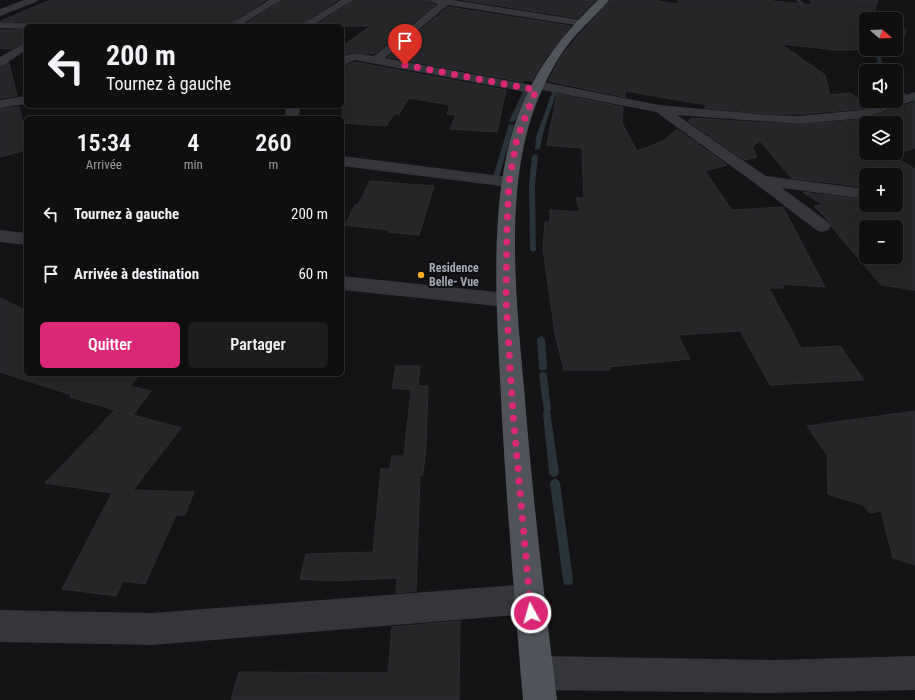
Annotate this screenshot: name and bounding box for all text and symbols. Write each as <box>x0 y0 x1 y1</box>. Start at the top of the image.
north arrow <box>859 12 903 56</box>
map controls <box>859 12 903 264</box>
pin <box>388 24 422 65</box>
icon: arrive <box>394 30 416 52</box>
text: 200 m <box>106 39 176 72</box>
icon: left <box>40 40 92 92</box>
button: sound <box>859 64 903 108</box>
text: Tournez à gauche <box>106 73 231 94</box>
button: layers <box>859 116 903 160</box>
text: 15:34 <box>77 129 131 157</box>
text: 4 <box>187 129 199 157</box>
text: 260 <box>255 129 291 157</box>
text: Arrivée <box>86 157 122 172</box>
text: min <box>184 157 203 172</box>
text: m <box>268 157 278 172</box>
button: + <box>859 168 903 212</box>
icon: left <box>40 203 62 225</box>
text: Tournez à gauche <box>74 205 179 223</box>
text: 200 m <box>291 205 328 223</box>
button: − <box>859 220 903 264</box>
place label: Residence Belle- Vue <box>429 261 479 289</box>
icon: arrive <box>40 263 62 285</box>
text: Arrivée à destination <box>74 265 199 283</box>
text: 60 m <box>298 265 328 283</box>
marker: Residence Belle- Vue <box>416 270 426 280</box>
button: Quitter <box>40 322 180 368</box>
button: Partager <box>188 322 328 368</box>
position arrow <box>510 592 552 634</box>

